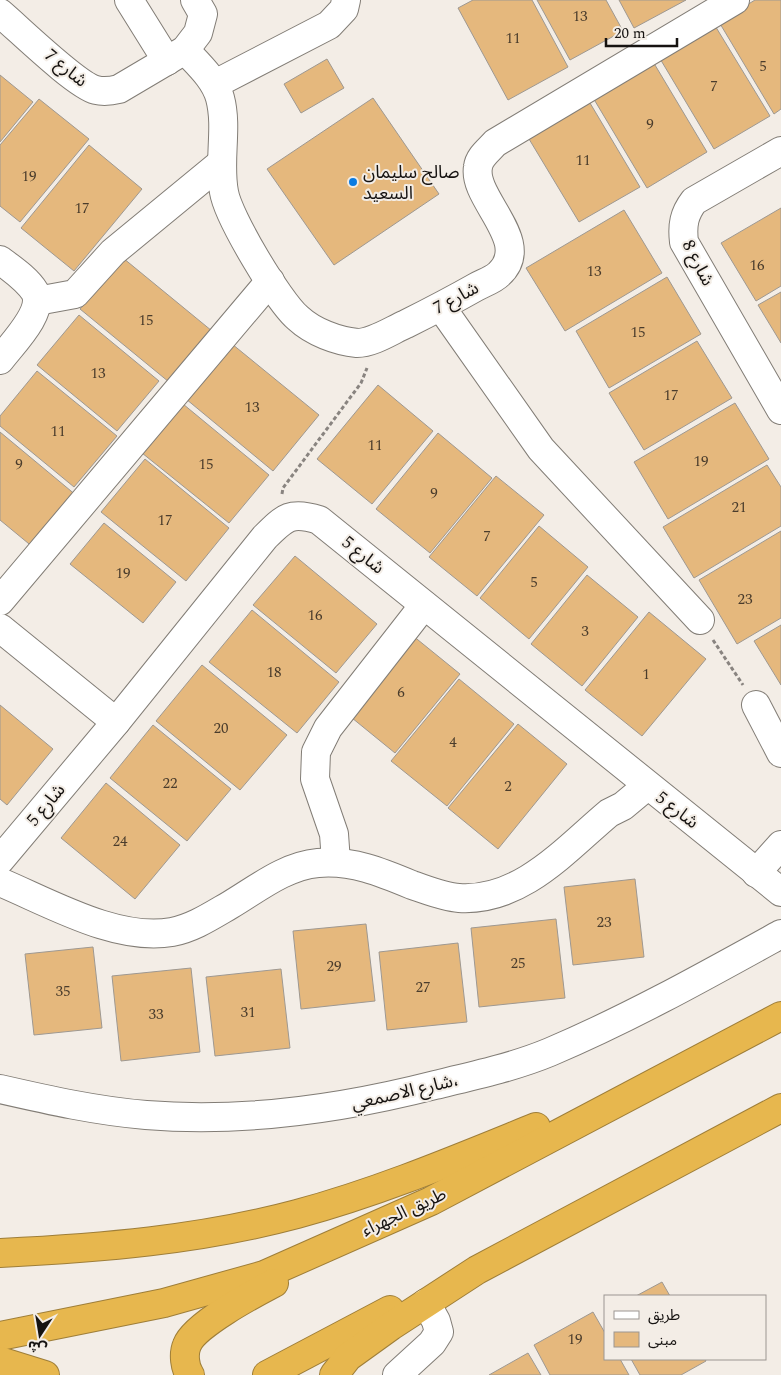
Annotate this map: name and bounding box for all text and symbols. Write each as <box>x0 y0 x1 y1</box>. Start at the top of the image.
house number: 13 <box>572 5 588 28</box>
scale bar <box>606 15 677 47</box>
text: 20 m <box>614 22 646 45</box>
house number: 11 <box>505 27 521 50</box>
street label: شارع 7 <box>39 42 93 94</box>
house number: 5 <box>759 55 767 78</box>
house number: 7 <box>710 75 718 98</box>
house number: 9 <box>646 113 654 136</box>
house number: 11 <box>575 149 591 172</box>
place label: صالح سليمان السعيد <box>363 159 460 207</box>
house number: 19 <box>21 165 37 188</box>
marker: صالح سليمان السعيد <box>347 176 359 188</box>
house number: 17 <box>74 197 90 220</box>
street label: شارع 8 <box>675 235 721 291</box>
house number: 16 <box>749 254 765 277</box>
house number: 13 <box>586 260 602 283</box>
street label: شارع 7 <box>428 275 484 321</box>
house number: 15 <box>138 309 154 332</box>
house number: 15 <box>630 321 646 344</box>
house number: 13 <box>90 362 106 385</box>
house number: 17 <box>663 384 679 407</box>
house number: 13 <box>244 396 260 419</box>
house number: 11 <box>50 420 66 443</box>
house number: 11 <box>367 434 383 457</box>
house number: 19 <box>693 450 709 473</box>
house number: 9 <box>15 453 23 476</box>
house number: 15 <box>198 453 214 476</box>
house number: 9 <box>430 482 438 505</box>
house number: 21 <box>731 496 747 519</box>
house number: 17 <box>157 509 173 532</box>
house number: 7 <box>483 525 491 548</box>
street label: شارع 5 <box>336 529 390 581</box>
house number: 19 <box>115 562 131 585</box>
house number: 5 <box>530 571 538 594</box>
house number: 23 <box>737 588 753 611</box>
house number: 16 <box>307 604 323 627</box>
house number: 3 <box>581 620 589 643</box>
house number: 18 <box>266 661 282 684</box>
house number: 1 <box>642 663 650 686</box>
house number: 6 <box>397 681 405 704</box>
house number: 20 <box>213 717 229 740</box>
house number: 4 <box>449 731 457 754</box>
house number: 22 <box>162 772 178 795</box>
house number: 2 <box>504 775 512 798</box>
street label: شارع 5 <box>20 778 72 832</box>
street label: شارع 5 <box>650 784 704 836</box>
house number: 24 <box>112 830 128 853</box>
house number: 23 <box>596 911 612 934</box>
house number: 25 <box>510 952 526 975</box>
house number: 29 <box>326 955 342 978</box>
house number: 27 <box>415 976 431 999</box>
house number: 35 <box>55 980 71 1003</box>
house number: 31 <box>240 1001 256 1024</box>
house number: 33 <box>148 1003 164 1026</box>
street label: شارع الاصمعي، <box>349 1067 461 1117</box>
street label: طريق الجهراء <box>357 1181 451 1243</box>
legend <box>604 1295 766 1360</box>
text: طريق <box>648 1304 680 1327</box>
north arrow <box>15 1310 65 1360</box>
house number: 19 <box>567 1328 583 1351</box>
text: مبنى <box>648 1329 677 1352</box>
text: ش <box>26 1335 49 1359</box>

